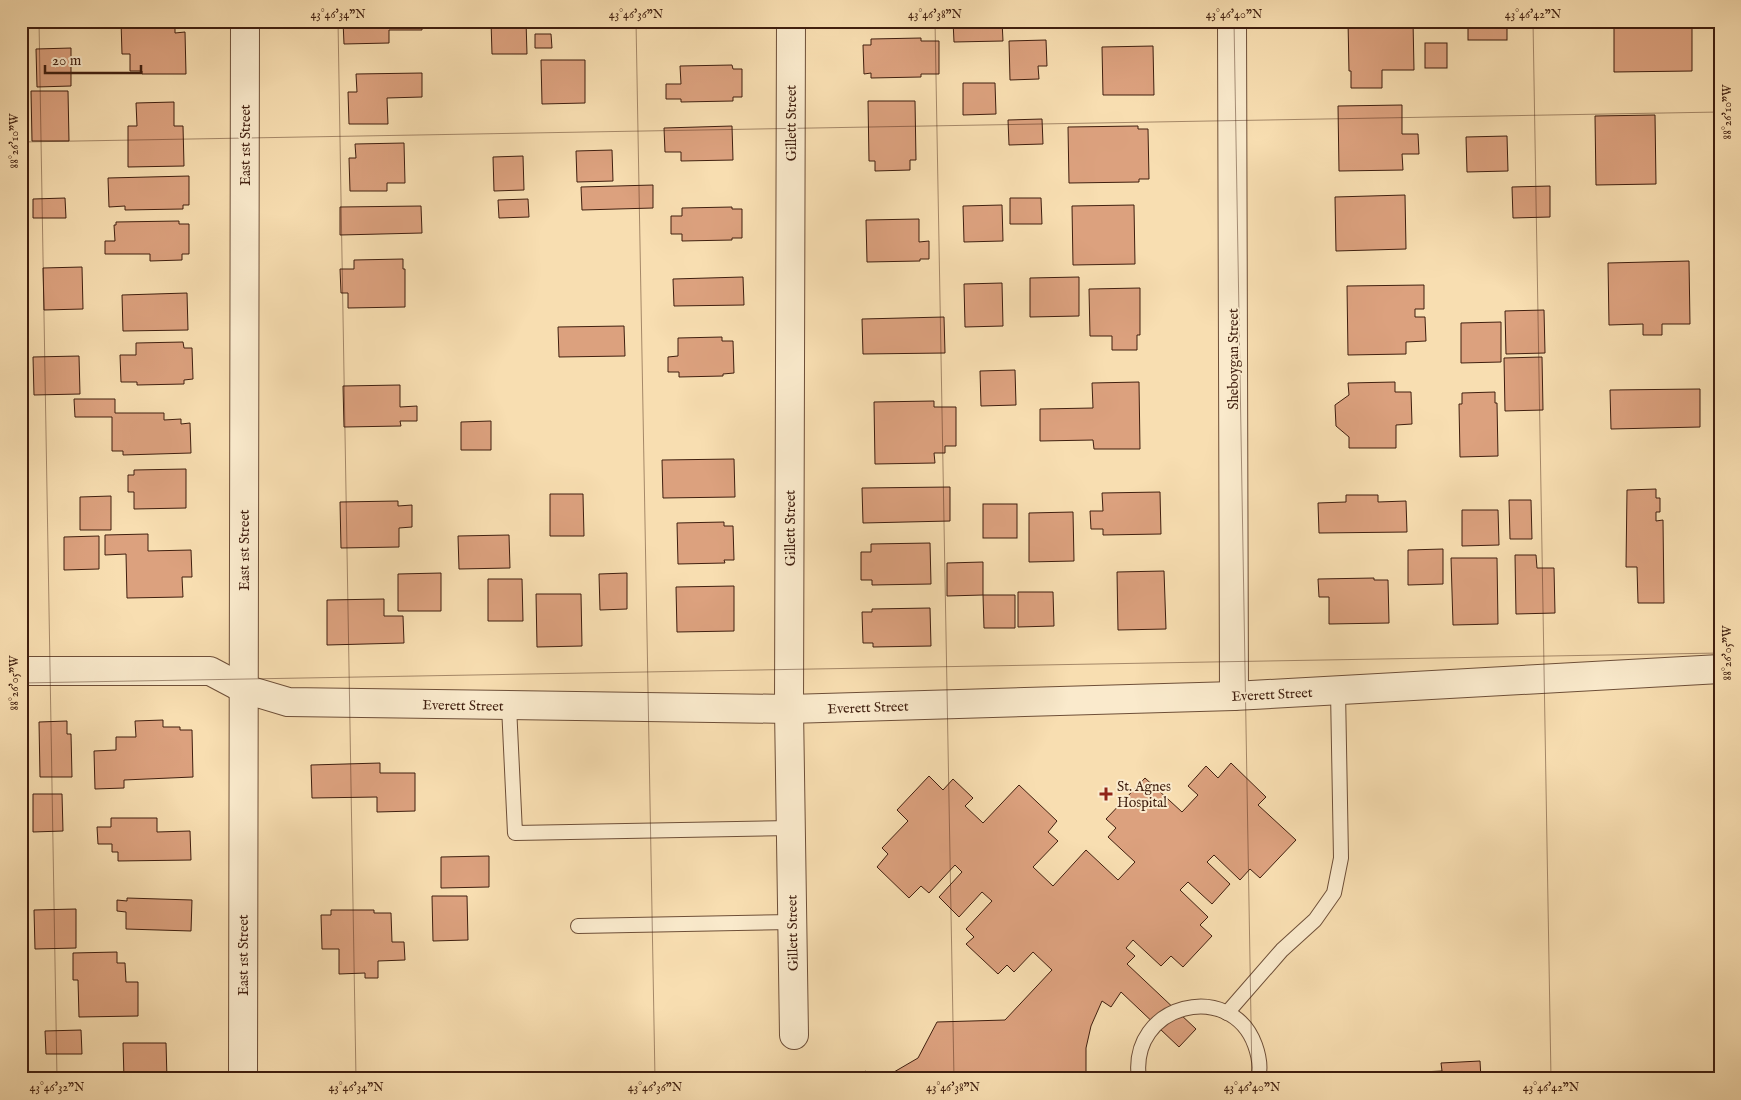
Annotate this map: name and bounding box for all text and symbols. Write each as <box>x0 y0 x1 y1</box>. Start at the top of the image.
text: 43°46'34"N <box>310 7 366 22</box>
text: 43°46'36"N <box>609 7 664 22</box>
text: 43°46'38"N <box>908 7 963 22</box>
text: 43°46'40"N <box>1206 7 1263 22</box>
text: 43°46'42"N <box>1505 7 1562 22</box>
scale bar <box>45 42 141 74</box>
text: 20 m <box>52 51 82 70</box>
text: 88°26'10"W <box>1720 84 1735 139</box>
street label: Gillett Street <box>783 85 801 161</box>
street label: East 1st Street <box>237 104 255 186</box>
text: 88°26'10"W <box>7 113 22 168</box>
street label: Sheboygan Street <box>1225 308 1243 410</box>
street label: Gillett Street <box>782 490 800 566</box>
street label: East 1st Street <box>236 509 254 591</box>
text: 88°26'05"W <box>1720 625 1735 680</box>
text: 88°26'05"W <box>7 655 22 710</box>
street label: Everett Street <box>1231 684 1313 706</box>
street label: Everett Street <box>422 696 504 716</box>
street label: Everett Street <box>827 698 909 718</box>
place label: St. Agnes Hospital <box>1117 778 1171 812</box>
marker: St. Agnes Hospital <box>1099 787 1113 801</box>
street label: Gillett Street <box>783 894 803 971</box>
street label: East 1st Street <box>235 914 253 996</box>
text: 43°46'32"N <box>30 1080 85 1095</box>
text: 43°46'34"N <box>328 1080 384 1095</box>
text: 43°46'36"N <box>628 1080 683 1095</box>
text: 43°46'38"N <box>926 1080 981 1095</box>
text: 43°46'40"N <box>1224 1080 1281 1095</box>
text: 43°46'42"N <box>1523 1080 1580 1095</box>

